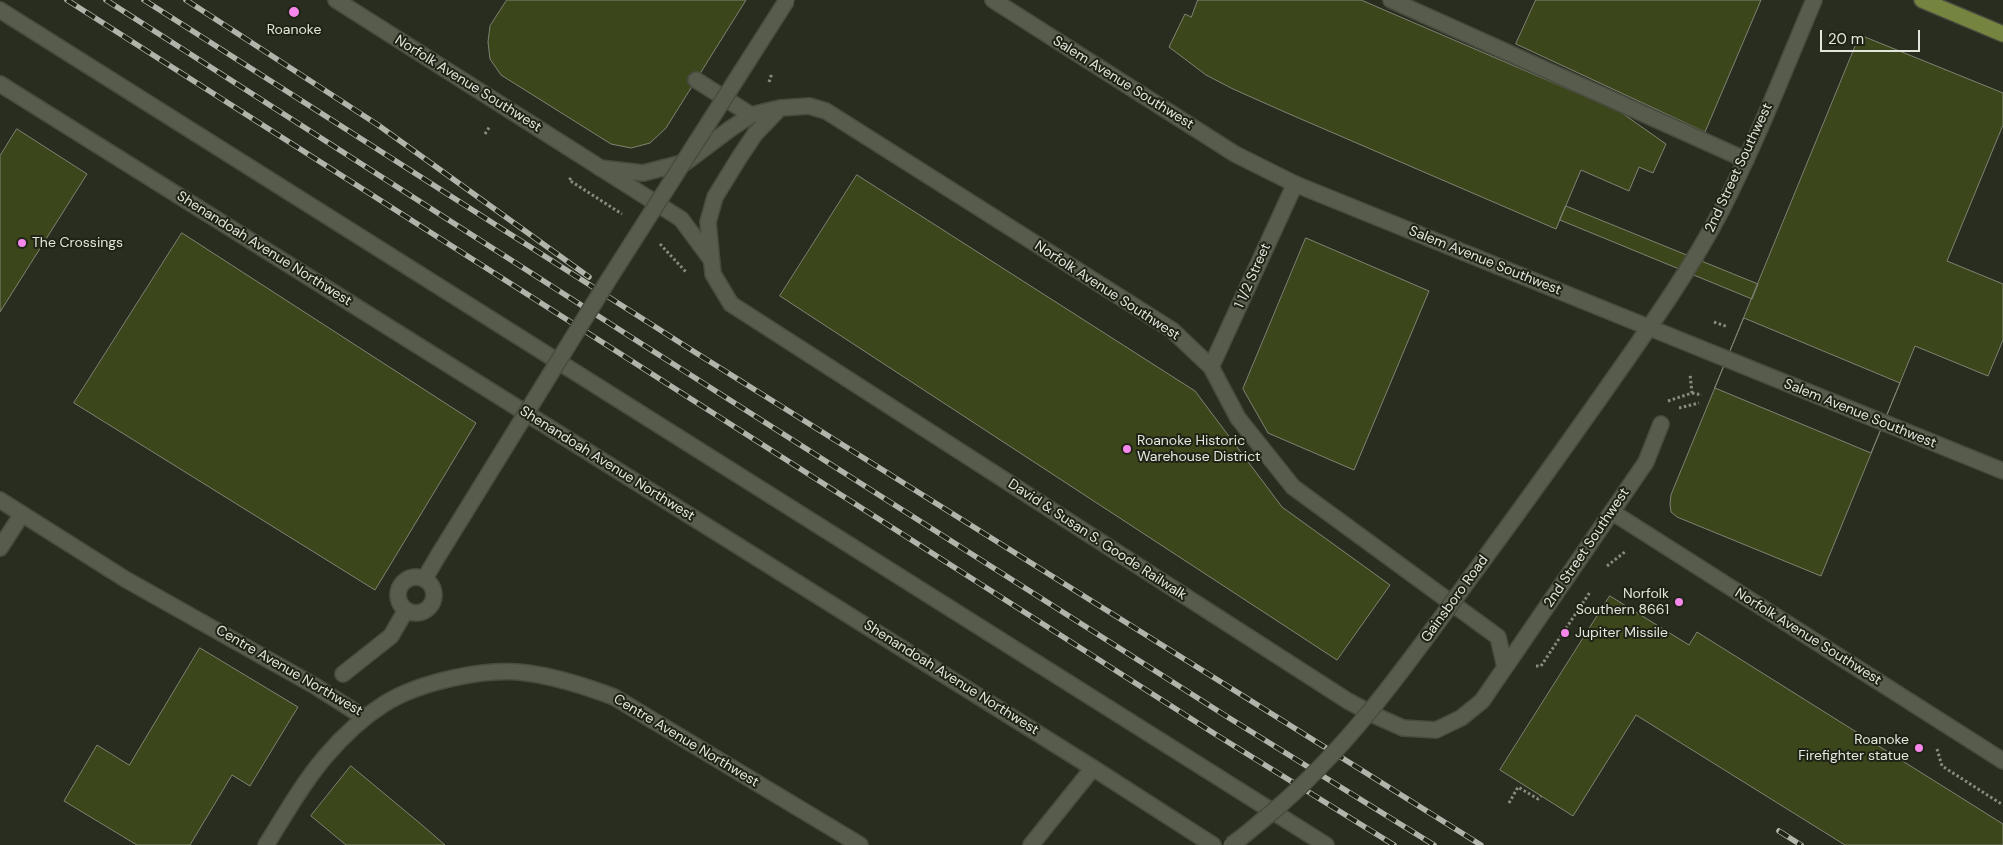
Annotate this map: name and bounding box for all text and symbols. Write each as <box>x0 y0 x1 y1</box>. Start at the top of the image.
marker: Roanoke <box>287 5 301 19</box>
scale bar <box>1823 20 1923 52</box>
place label: Roanoke <box>267 22 321 38</box>
text: 20 m <box>1828 29 1864 49</box>
street label: Norfolk Avenue Southwest <box>392 32 544 136</box>
street label: Salem Avenue Southwest <box>1049 33 1197 133</box>
street label: 2nd Street Southwest <box>1702 101 1776 235</box>
street label: Shenandoah Avenue Northwest <box>174 188 354 310</box>
street label: Salem Avenue Southwest <box>1406 223 1564 299</box>
place label: The Crossings <box>32 235 123 251</box>
marker: The Crossings <box>16 237 28 249</box>
street label: Norfolk Avenue Southwest <box>1031 238 1183 344</box>
street label: 1 1/2 Street <box>1231 241 1275 311</box>
street label: Salem Avenue Southwest <box>1781 376 1939 452</box>
street label: Shenandoah Avenue Northwest <box>517 403 697 525</box>
place label: Roanoke Historic Warehouse District <box>1137 433 1260 466</box>
marker: Roanoke Historic Warehouse District <box>1121 443 1133 455</box>
street label: David & Susan S. Goode Railwalk <box>1005 476 1189 604</box>
street label: 2nd Street Southwest <box>1541 485 1633 611</box>
street label: Gainsboro Road <box>1418 552 1492 646</box>
street label: Norfolk Avenue Southwest <box>1732 585 1884 689</box>
place label: Norfolk Southern 8661 <box>1576 586 1669 618</box>
marker: Norfolk Southern 8661 <box>1673 596 1685 608</box>
street label: Shenandoah Avenue Northwest <box>861 617 1041 739</box>
street label: Centre Avenue Northwest <box>213 622 365 720</box>
place label: Jupiter Missile <box>1575 625 1668 641</box>
marker: Jupiter Missile <box>1559 627 1571 639</box>
street label: Centre Avenue Northwest <box>610 691 762 791</box>
place label: Roanoke Firefighter statue <box>1798 732 1909 764</box>
marker: Roanoke Firefighter statue <box>1913 742 1925 754</box>

